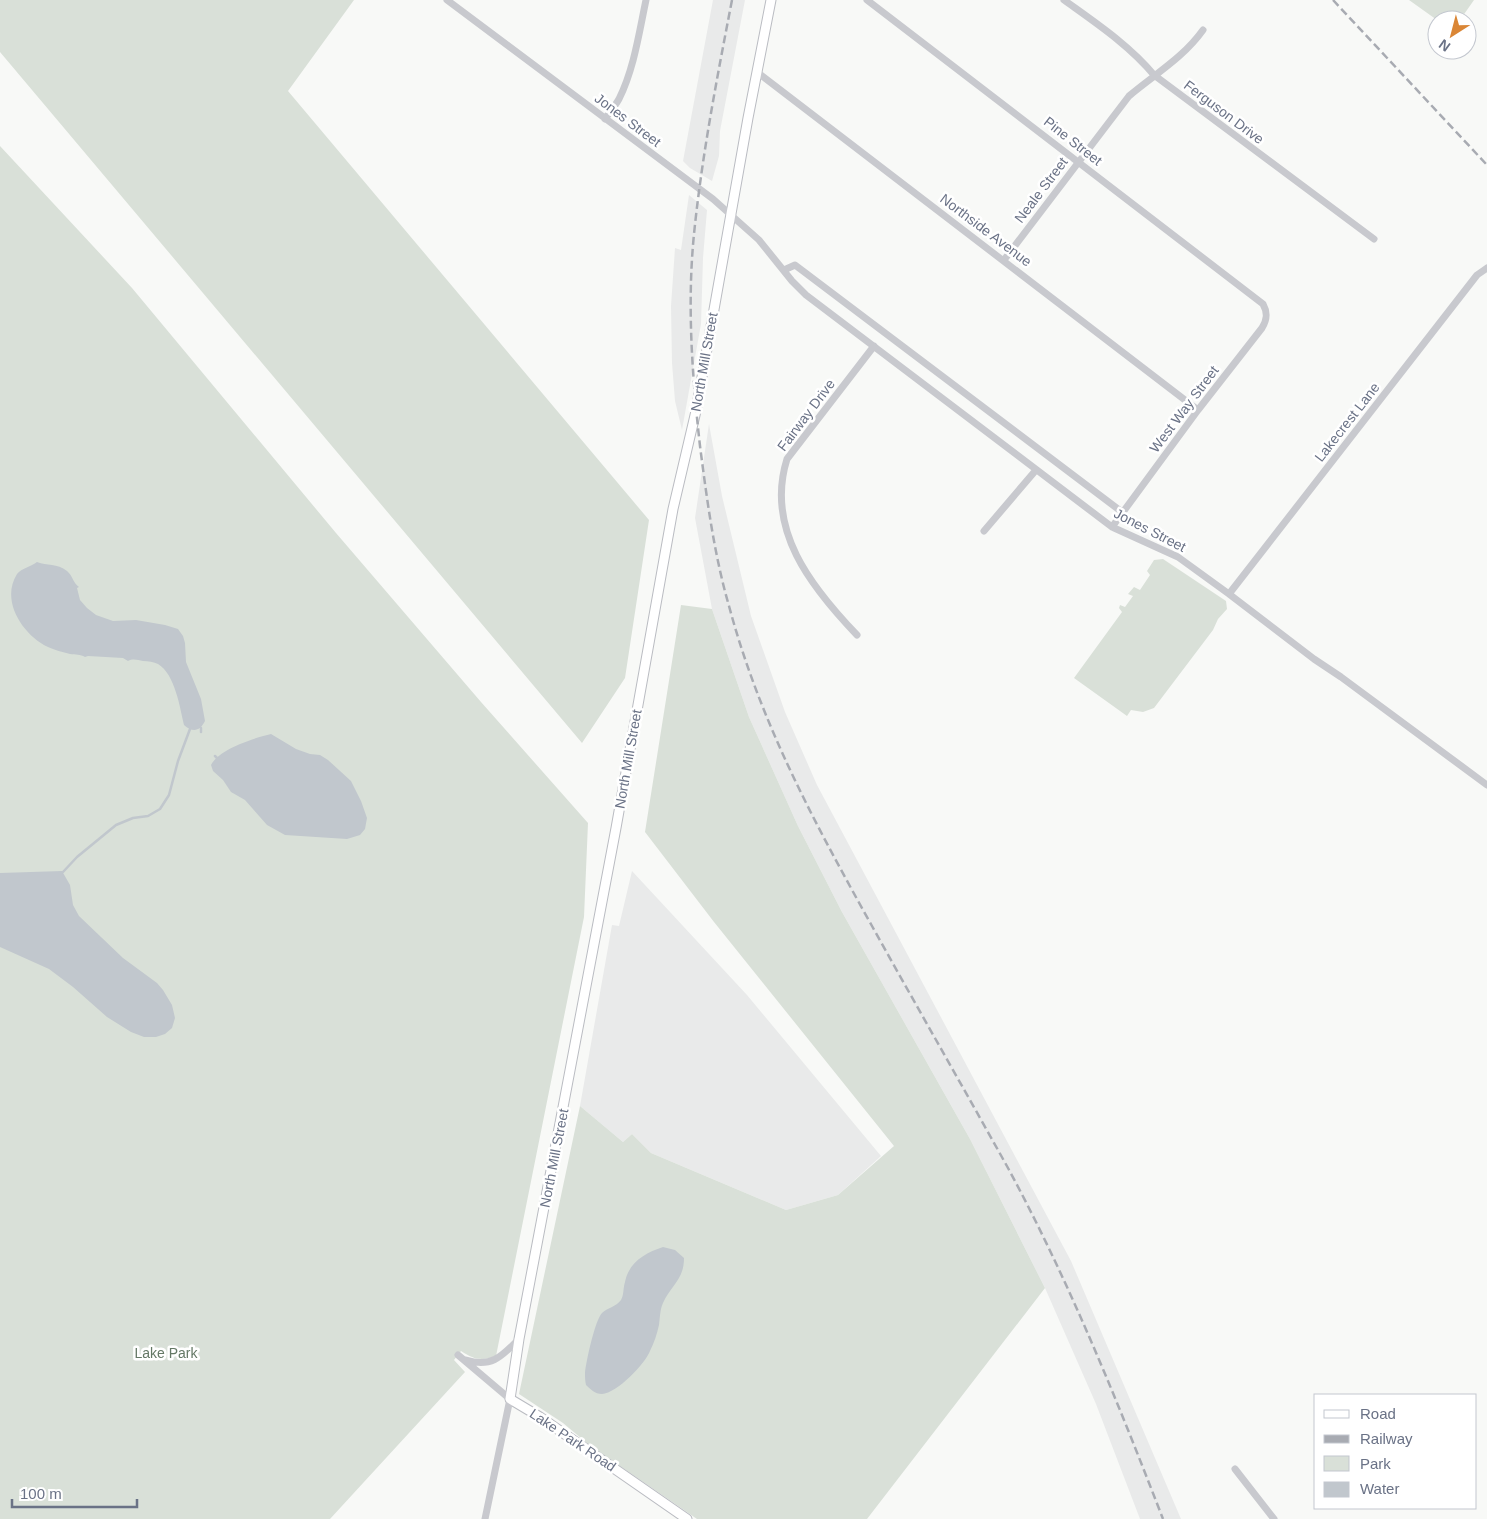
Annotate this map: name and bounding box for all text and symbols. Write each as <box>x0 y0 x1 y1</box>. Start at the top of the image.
north arrow <box>1427 10 1477 60</box>
text: N <box>1436 36 1453 55</box>
street label: Ferguson Drive <box>1181 77 1267 147</box>
street label: Jones Street <box>592 90 664 150</box>
street label: Pine Street <box>1041 113 1105 169</box>
street label: Neale Street <box>1011 154 1071 226</box>
street label: Northside Avenue <box>937 190 1035 270</box>
street label: North Mill Street <box>687 311 721 413</box>
street label: West Way Street <box>1146 362 1222 455</box>
street label: Fairway Drive <box>774 376 838 454</box>
street label: Lakecrest Lane <box>1311 379 1383 465</box>
street label: Jones Street <box>1111 505 1189 555</box>
street label: North Mill Street <box>611 708 645 810</box>
street label: North Mill Street <box>537 1107 571 1209</box>
park label: Lake Park <box>134 1345 199 1361</box>
legend <box>1314 1394 1477 1509</box>
street label: Lake Park Road <box>527 1405 619 1475</box>
text: Road <box>1360 1405 1396 1422</box>
text: Railway <box>1360 1430 1413 1447</box>
text: Park <box>1360 1455 1391 1472</box>
scale bar <box>12 1476 138 1508</box>
text: Water <box>1360 1480 1399 1497</box>
text: 100 m <box>20 1485 62 1502</box>

